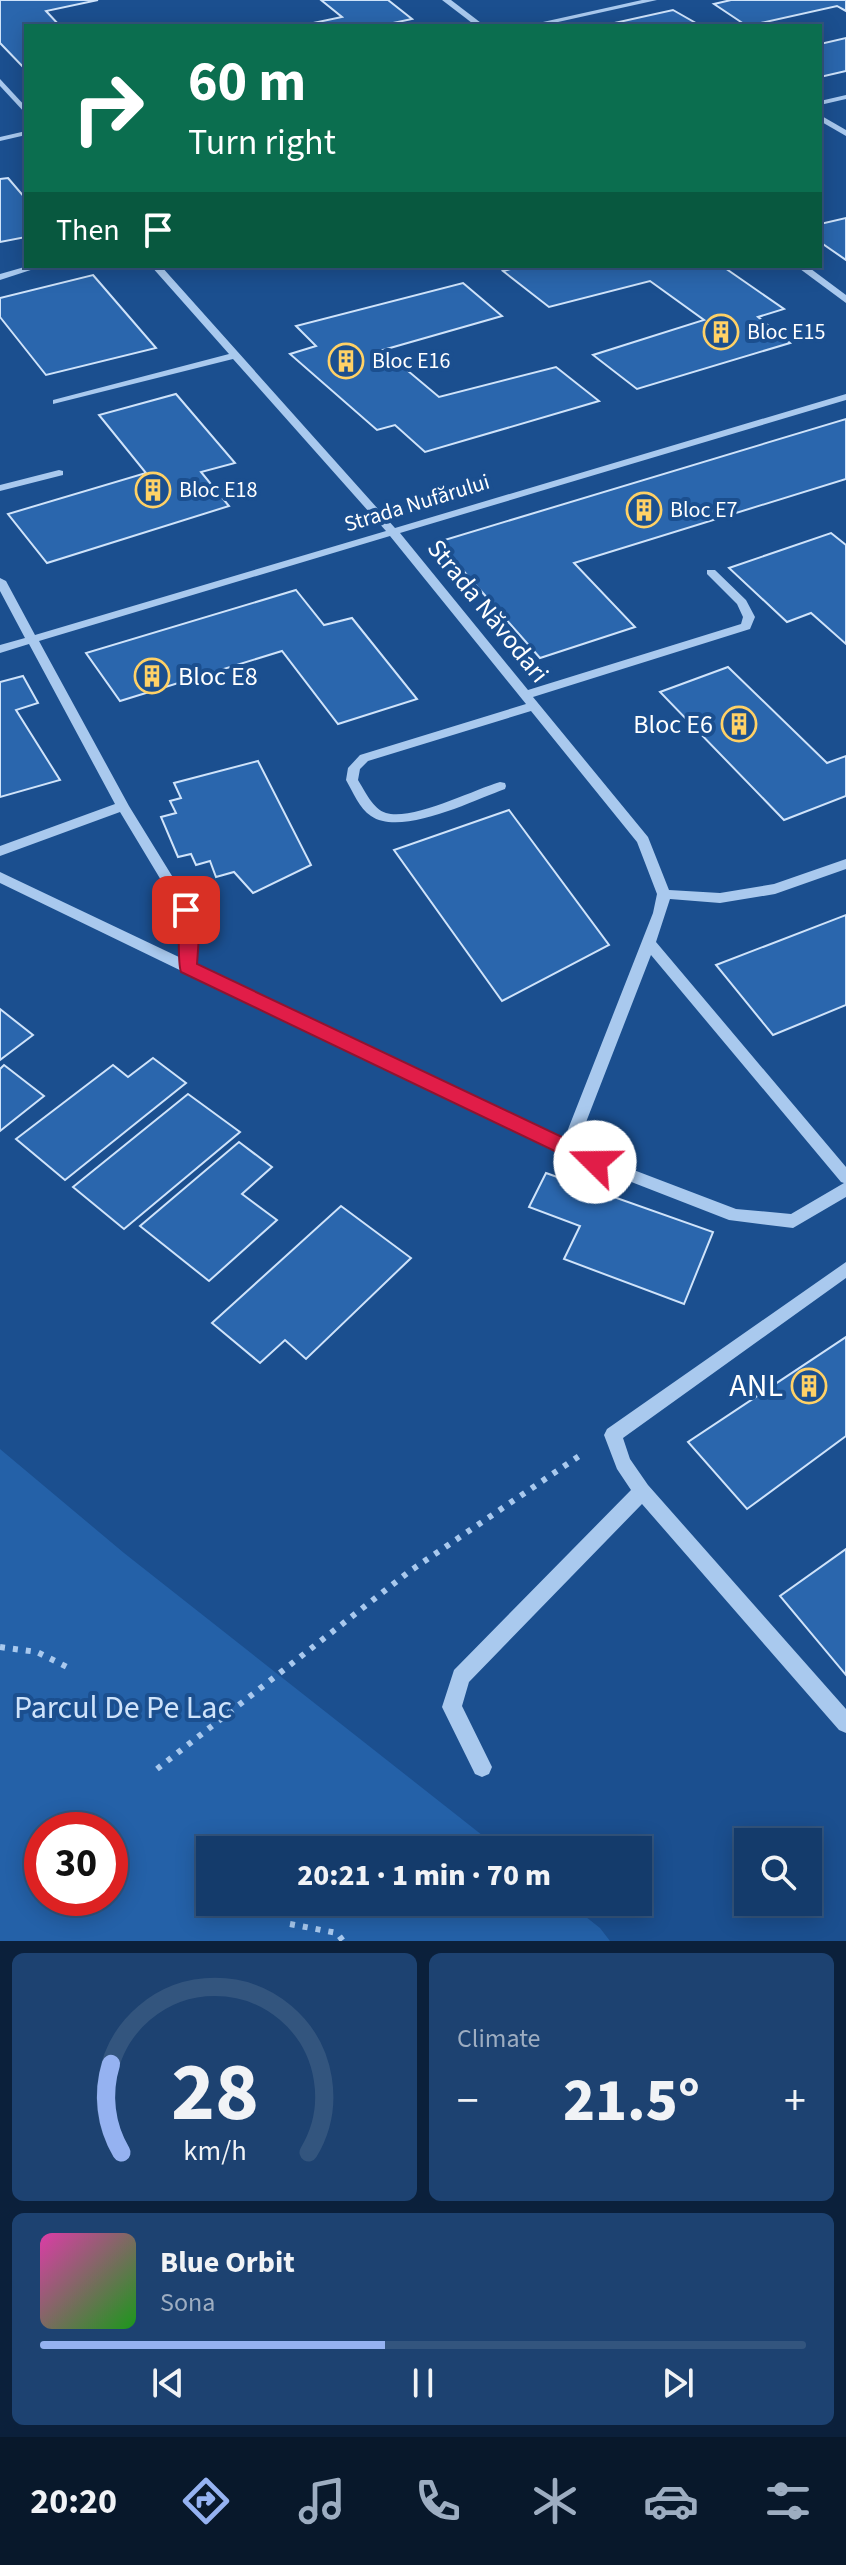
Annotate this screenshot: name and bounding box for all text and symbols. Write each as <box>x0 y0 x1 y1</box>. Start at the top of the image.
text: 60 m <box>188 43 306 122</box>
icon: right <box>56 56 160 160</box>
text: Turn right <box>188 117 336 168</box>
icon: arrive <box>136 208 180 252</box>
text: Then <box>56 209 120 252</box>
building icon: Bloc E15 <box>702 313 740 351</box>
place label: Bloc E15 <box>747 316 825 348</box>
building icon: Bloc E16 <box>327 342 365 380</box>
place label: Bloc E16 <box>372 345 450 377</box>
street label: Strada Nufărului <box>340 466 494 540</box>
building icon: Bloc E18 <box>134 471 172 509</box>
place label: Bloc E18 <box>179 474 257 506</box>
building icon: Bloc E7 <box>625 491 663 529</box>
place label: Bloc E7 <box>670 494 737 526</box>
street label: Strada Năvodari <box>418 531 558 691</box>
building icon: Bloc E8 <box>133 657 171 695</box>
place label: Bloc E8 <box>178 658 258 695</box>
building icon: Bloc E6 <box>720 705 758 743</box>
place label: Bloc E6 <box>633 706 713 743</box>
pin <box>152 876 220 944</box>
icon: arrive <box>164 888 208 932</box>
position arrow <box>553 1120 637 1204</box>
place label: ANL <box>729 1363 783 1409</box>
building icon: ANL <box>790 1367 828 1405</box>
park label: Parcul De Pe Lac <box>14 1685 232 1731</box>
speed limit sign: 30 <box>24 1812 128 1916</box>
map controls <box>734 1828 822 1916</box>
button: search <box>734 1828 822 1916</box>
text: 20:21 · 1 min · 70 m <box>297 1854 551 1897</box>
text: Climate <box>457 2020 541 2057</box>
text: 28 <box>171 2034 258 2152</box>
text: 21.5° <box>563 2059 700 2144</box>
text: − <box>457 2070 479 2133</box>
text: + <box>784 2070 806 2133</box>
text: km/h <box>183 2131 246 2171</box>
text: Blue Orbit <box>160 2241 295 2284</box>
text: Sona <box>160 2284 215 2321</box>
icon: previous <box>146 2361 190 2405</box>
icon: pause <box>401 2361 445 2405</box>
icon: next <box>656 2361 700 2405</box>
icon: directions <box>178 2473 234 2529</box>
icon: music <box>294 2473 350 2529</box>
icon: phone <box>410 2473 466 2529</box>
icon: climate <box>527 2473 583 2529</box>
icon: car <box>643 2473 699 2529</box>
icon: filters <box>760 2473 816 2529</box>
text: 20:20 <box>30 2476 117 2527</box>

